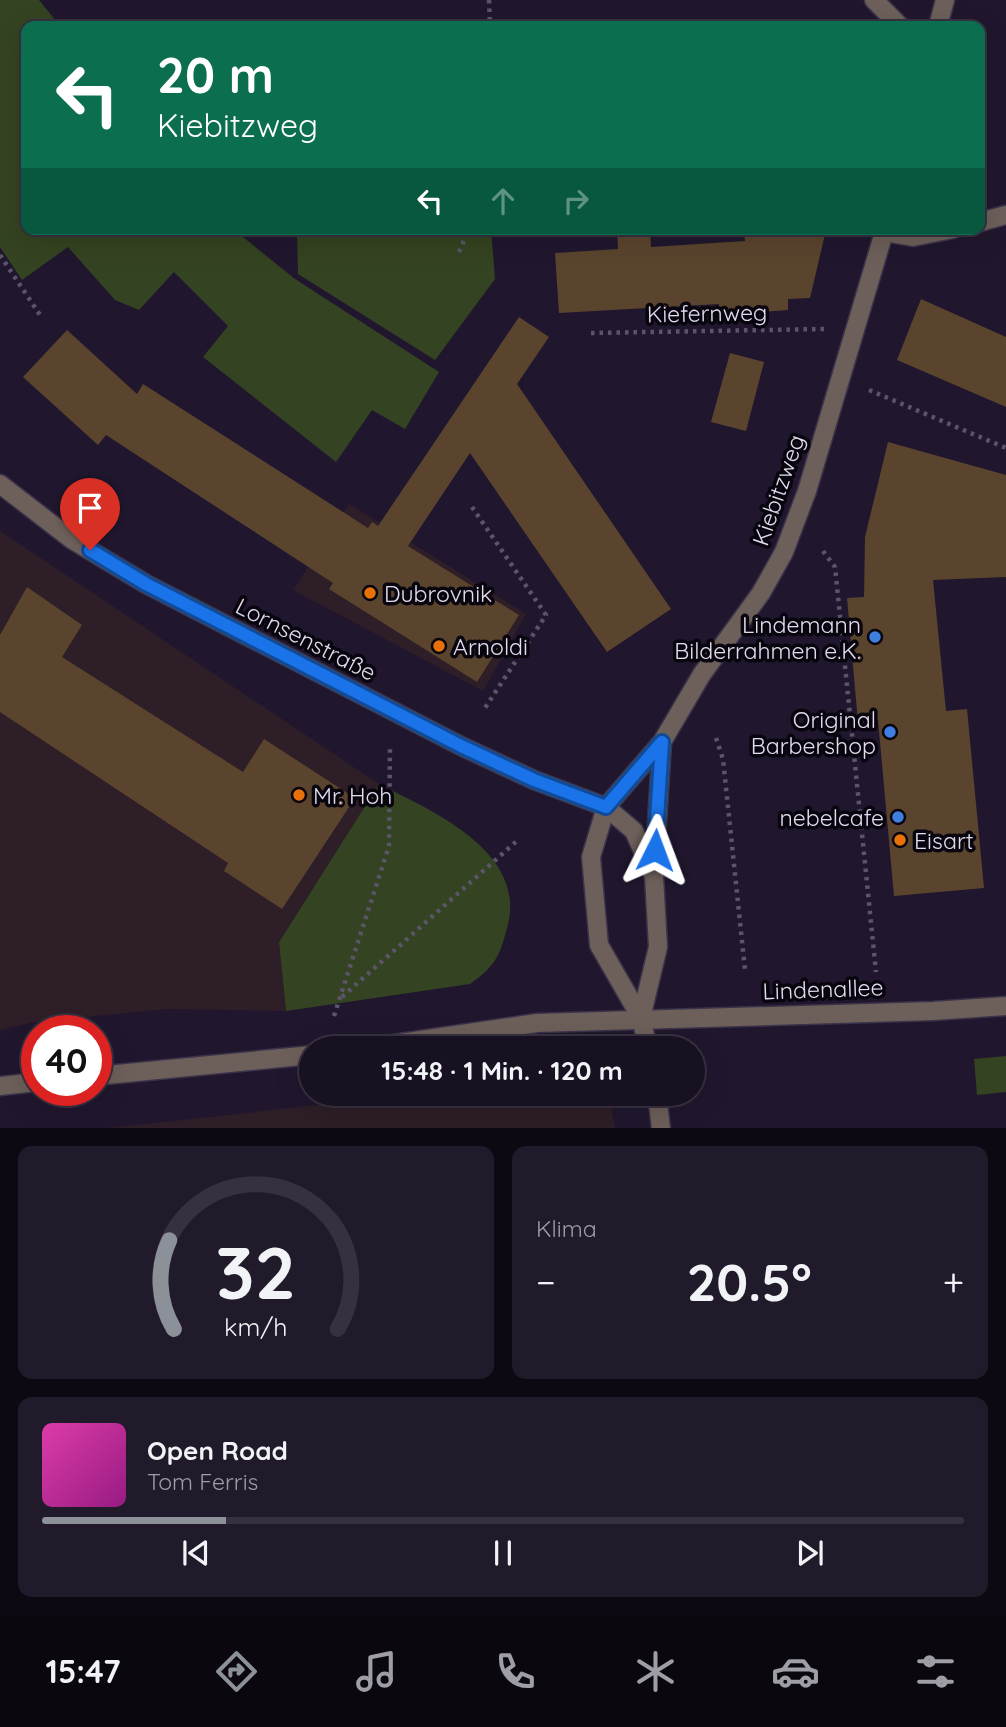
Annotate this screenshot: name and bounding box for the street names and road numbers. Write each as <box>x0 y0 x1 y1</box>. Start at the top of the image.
street label: Kiefernweg <box>646 297 768 329</box>
street label: Kiebitzweg <box>745 431 811 549</box>
street label: Lornsenstraße <box>231 591 381 687</box>
street label: Lindenallee <box>762 972 884 1006</box>

